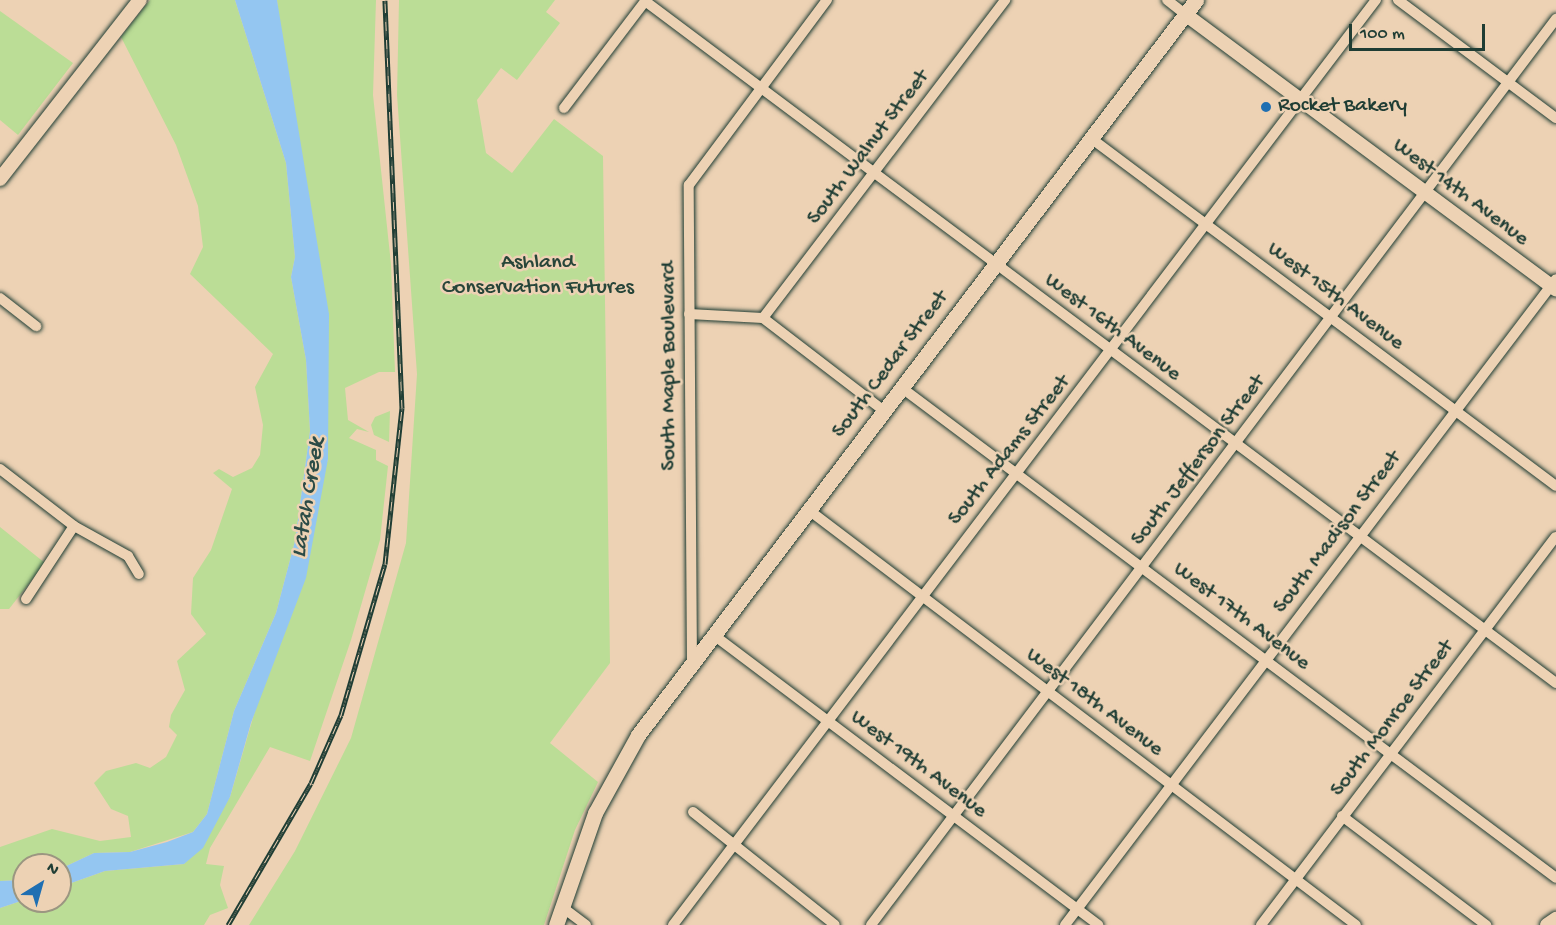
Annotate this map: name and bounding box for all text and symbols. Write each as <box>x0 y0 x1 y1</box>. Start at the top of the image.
scale bar <box>1352 12 1488 50</box>
text: 100 m <box>1360 24 1405 45</box>
street label: South Walnut Street <box>802 65 936 231</box>
place label: Rocket Bakery <box>1278 94 1407 120</box>
marker: Rocket Bakery <box>1259 100 1273 114</box>
street label: West 14th Avenue <box>1387 133 1533 253</box>
street label: West 15th Avenue <box>1261 237 1409 357</box>
park label: Ashland Conservation Futures <box>442 250 634 302</box>
street label: South Maple Boulevard <box>657 261 683 471</box>
street label: West 16th Avenue <box>1038 268 1186 388</box>
street label: South Cedar Street <box>827 286 955 444</box>
street label: South Jefferson Street <box>1126 370 1272 552</box>
street label: South Adams Street <box>943 371 1077 531</box>
water label: Latah Creek <box>285 436 333 560</box>
street label: South Madison Street <box>1268 446 1408 620</box>
street label: West 17th Avenue <box>1167 557 1315 677</box>
street label: South Monroe Street <box>1325 635 1461 803</box>
street label: West 18th Avenue <box>1020 643 1168 763</box>
street label: West 19th Avenue <box>844 705 992 825</box>
north arrow <box>12 853 72 913</box>
text: N <box>42 859 62 881</box>

